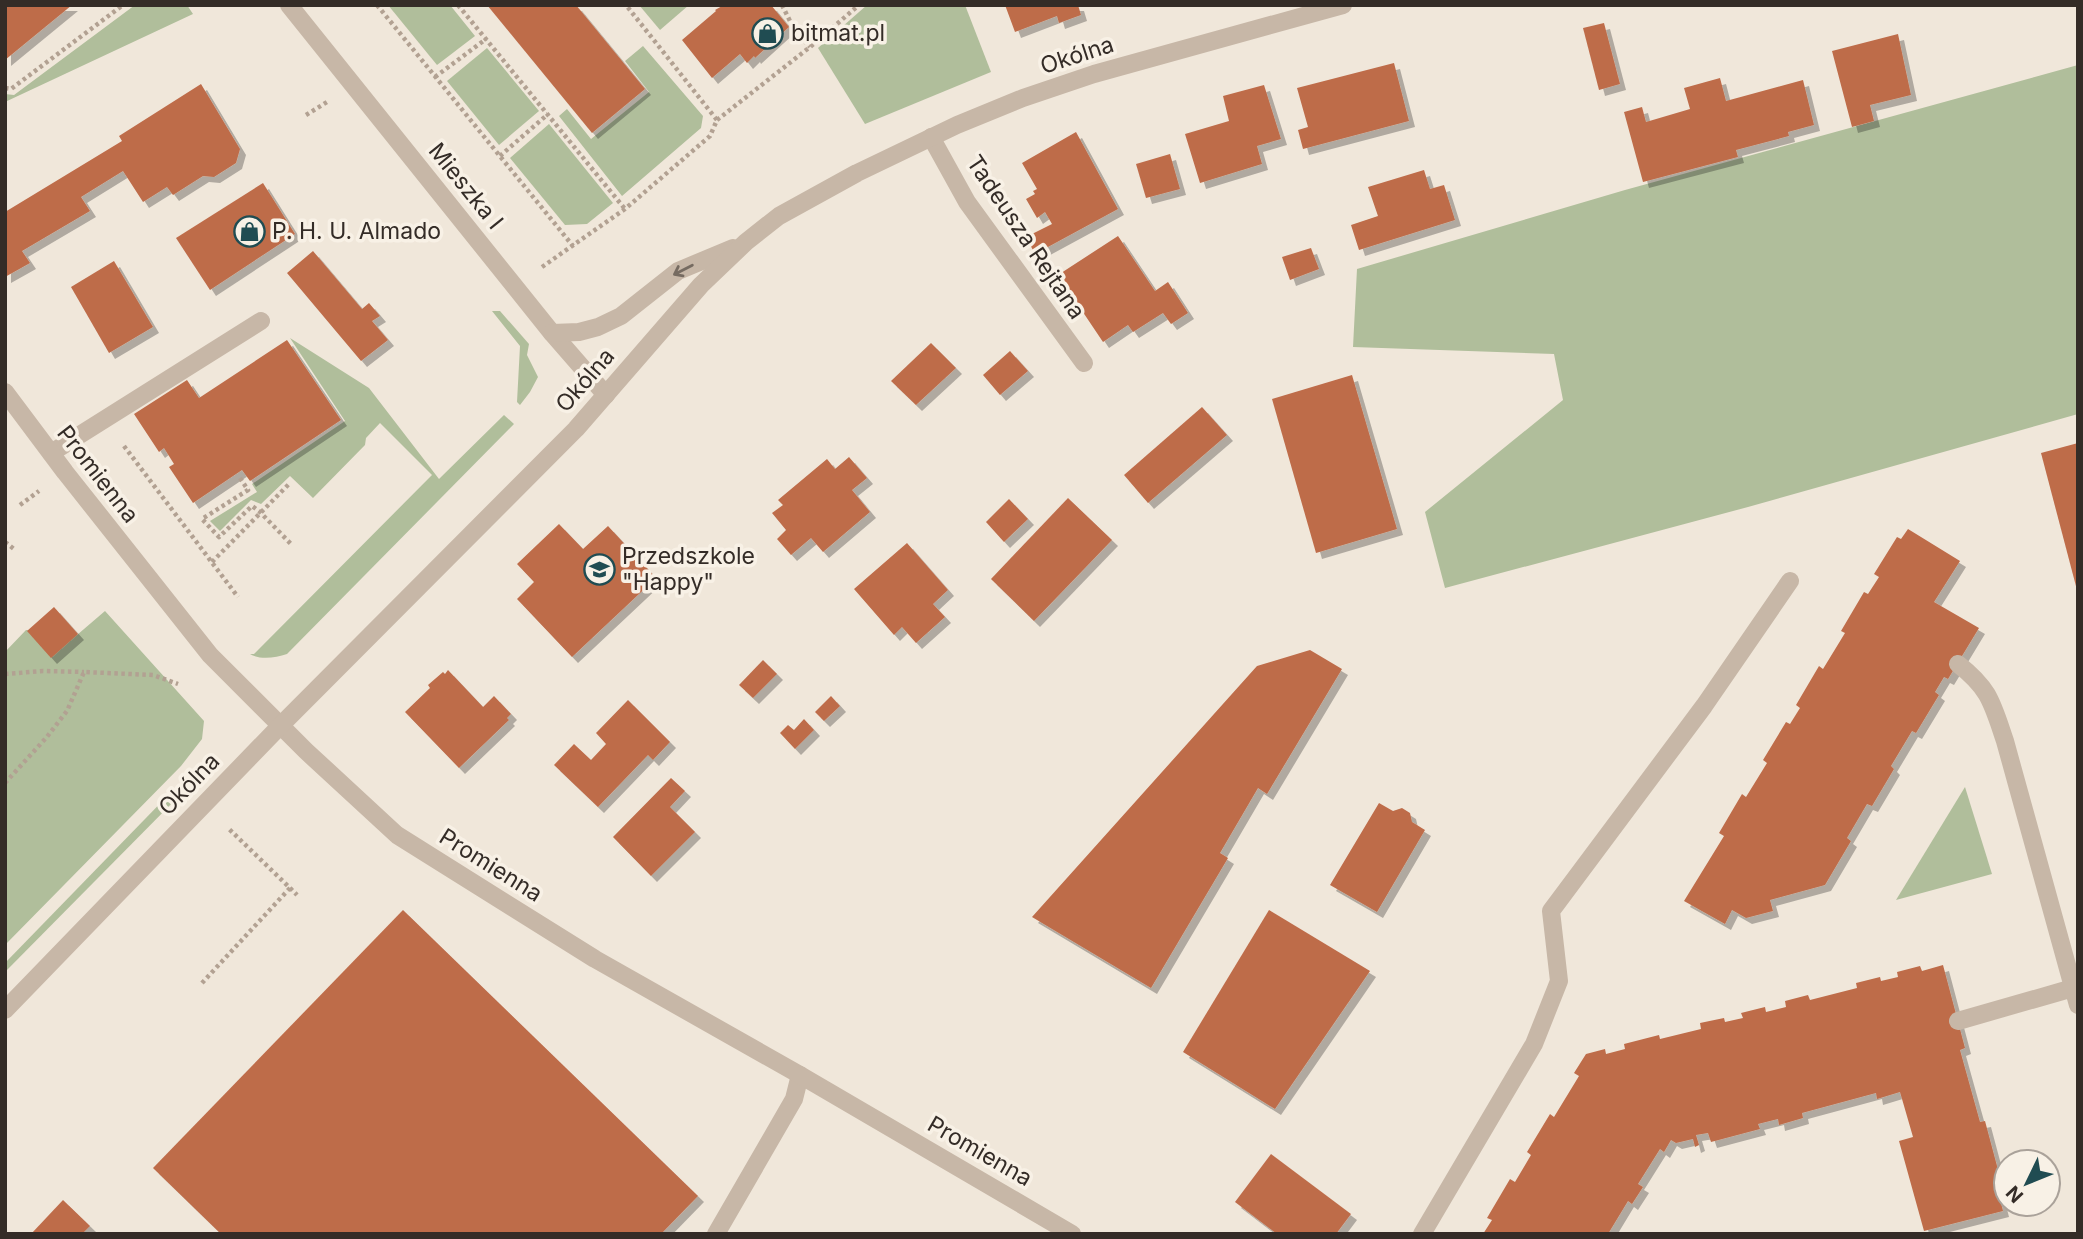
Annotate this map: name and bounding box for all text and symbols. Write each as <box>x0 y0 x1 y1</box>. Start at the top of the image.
shop icon: bitmat.pl <box>751 16 785 50</box>
place label: bitmat.pl <box>791 19 885 47</box>
street label: Okólna <box>1037 30 1117 80</box>
street label: Mieszka I <box>423 137 509 235</box>
street label: Tadeusza Rejtana <box>961 150 1091 324</box>
shop icon: P. H. U. Almado <box>232 214 266 248</box>
place label: P. H. U. Almado <box>272 217 441 245</box>
one-way arrow <box>674 263 694 277</box>
street label: Okólna <box>550 342 620 418</box>
street label: Promienna <box>51 420 145 528</box>
place label: Przedszkole "Happy" <box>622 542 755 596</box>
school or university icon: Przedszkole "Happy" <box>582 552 616 586</box>
street label: Okólna <box>153 747 225 821</box>
street label: Promienna <box>434 822 548 908</box>
street label: Promienna <box>923 1110 1037 1192</box>
north arrow <box>1992 1148 2062 1218</box>
text: N <box>2002 1181 2028 1207</box>

